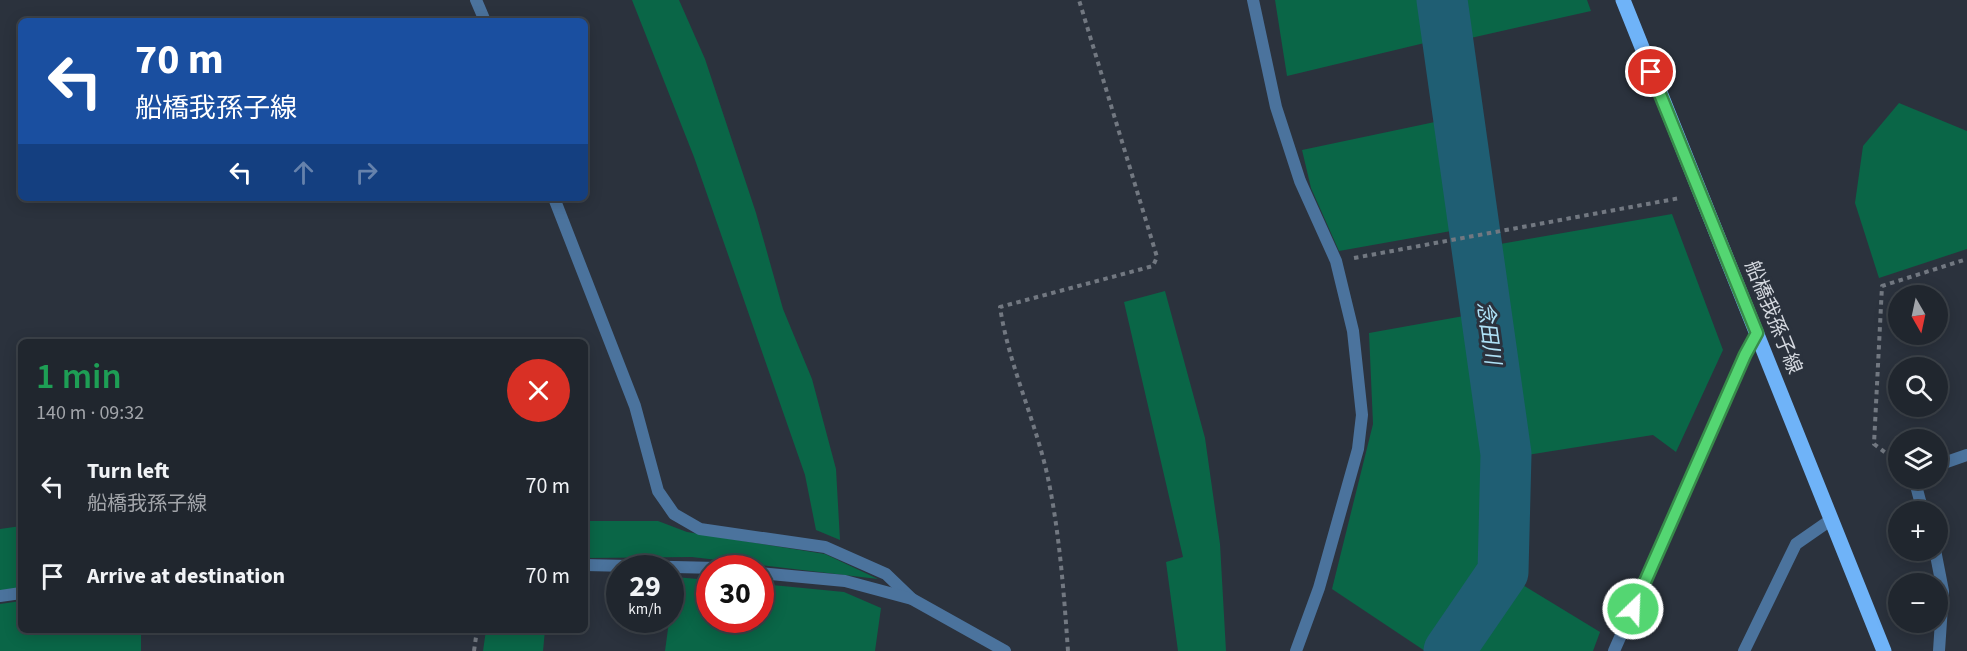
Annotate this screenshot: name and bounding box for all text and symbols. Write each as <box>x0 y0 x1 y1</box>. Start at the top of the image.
text: 70 m <box>135 30 224 90</box>
icon: left <box>36 42 114 120</box>
pin <box>1625 46 1676 97</box>
icon: arrive <box>1634 55 1667 88</box>
text: 船橋我孫子線 <box>135 89 297 128</box>
icon: left <box>224 156 257 189</box>
icon: ahead <box>287 156 320 189</box>
icon: right <box>350 156 383 189</box>
street label: 船橋我孫子線 <box>1738 256 1809 378</box>
north arrow <box>1888 285 1948 345</box>
map controls <box>1888 285 1948 633</box>
water label: 念田川 <box>1470 300 1509 368</box>
text: 1 min <box>36 351 122 402</box>
button: search <box>1888 357 1948 417</box>
button: close <box>507 359 570 422</box>
text: 140 m · 09:32 <box>36 399 144 427</box>
button: layers <box>1888 429 1948 489</box>
text: Turn left <box>87 455 169 487</box>
icon: left <box>36 470 69 503</box>
text: 70 m <box>525 470 570 502</box>
text: 船橋我孫子線 <box>87 490 207 518</box>
button: + <box>1888 501 1948 561</box>
speed limit sign: 30 <box>696 555 774 633</box>
icon: arrive <box>36 560 69 593</box>
text: Arrive at destination <box>87 560 285 592</box>
text: 70 m <box>525 560 570 592</box>
text: 29 <box>629 565 661 608</box>
button: − <box>1888 573 1948 633</box>
position arrow <box>1601 577 1665 641</box>
text: km/h <box>628 599 662 620</box>

